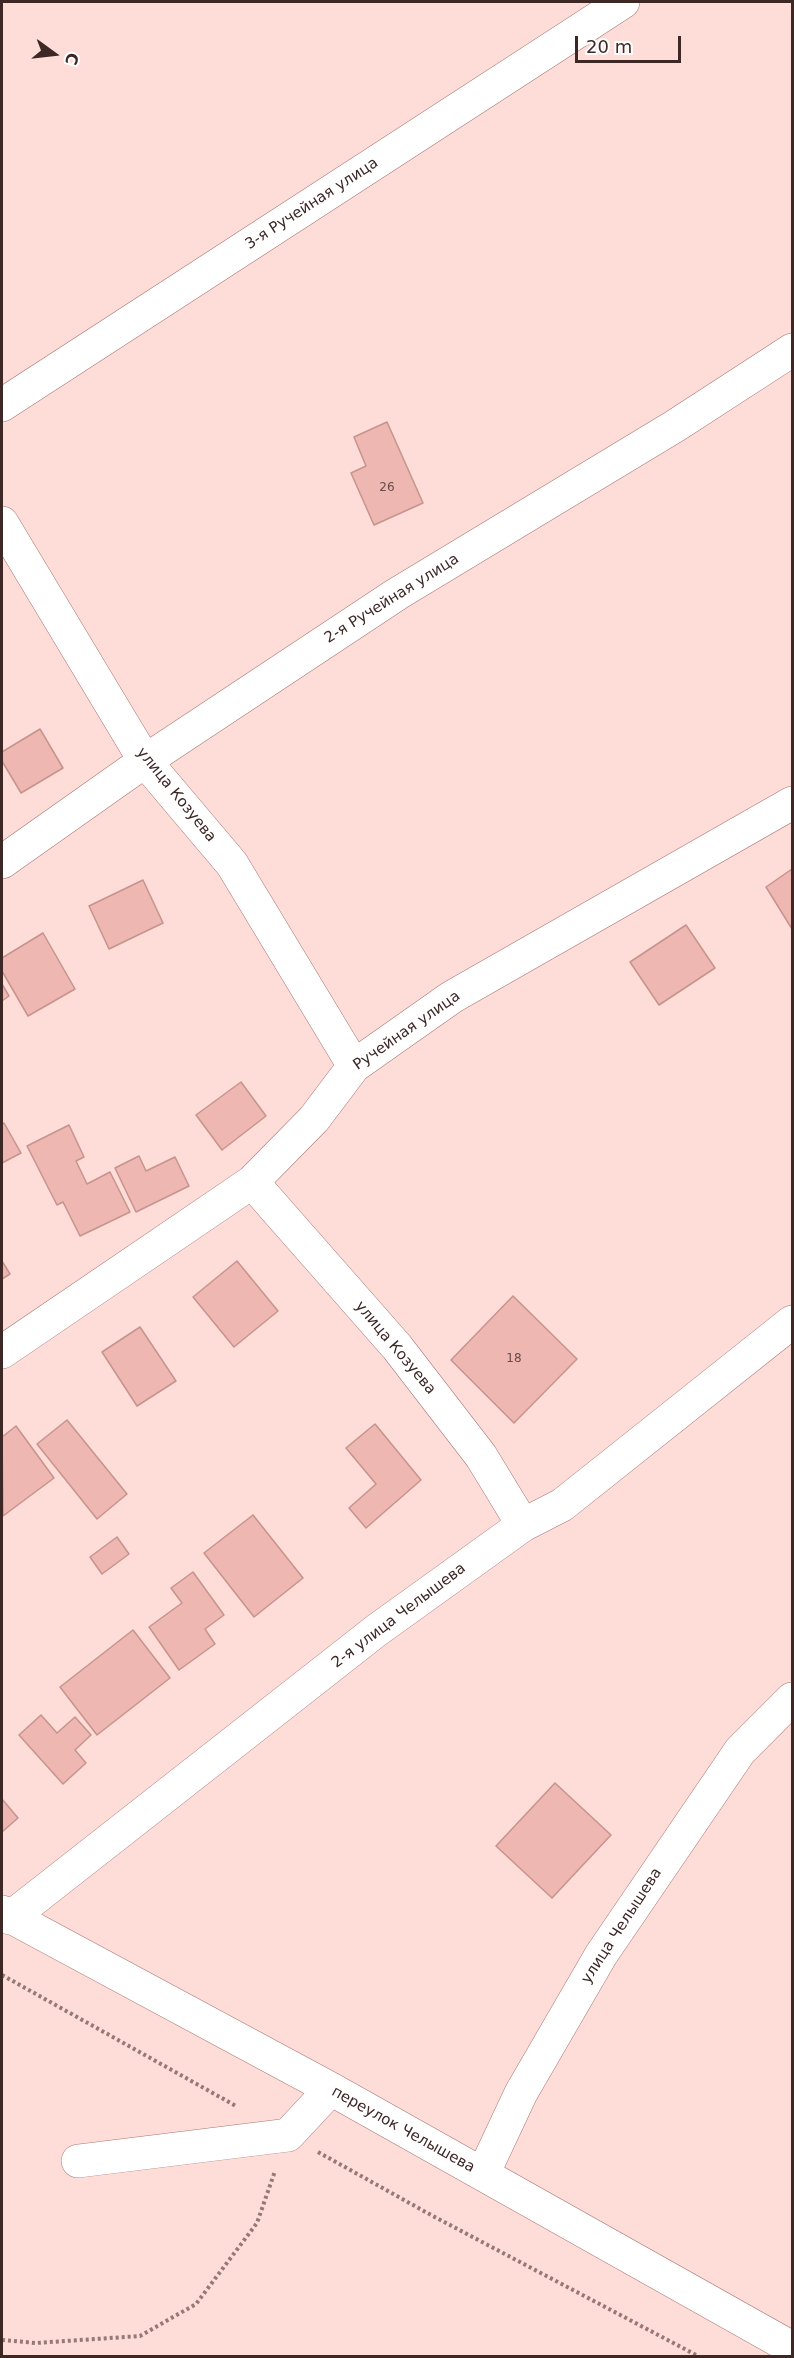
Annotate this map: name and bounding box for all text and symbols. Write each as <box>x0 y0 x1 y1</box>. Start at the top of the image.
north arrow <box>24 24 84 84</box>
scale bar <box>578 24 684 62</box>
text: 20 m <box>586 36 632 57</box>
text: С <box>61 51 83 67</box>
street label: 3-я Ручейная улица <box>242 154 382 254</box>
house number: 26 <box>379 481 395 495</box>
street label: 2-я Ручейная улица <box>322 550 462 648</box>
street label: улица Козуева <box>132 744 220 846</box>
street label: Ручейная улица <box>350 987 464 1075</box>
street label: улица Козуева <box>351 1298 439 1398</box>
house number: 18 <box>506 1352 522 1366</box>
street label: 2-я улица Челышева <box>328 1560 470 1672</box>
street label: улица Челышева <box>578 1865 666 1987</box>
street label: переулок Челышева <box>328 2083 478 2177</box>

